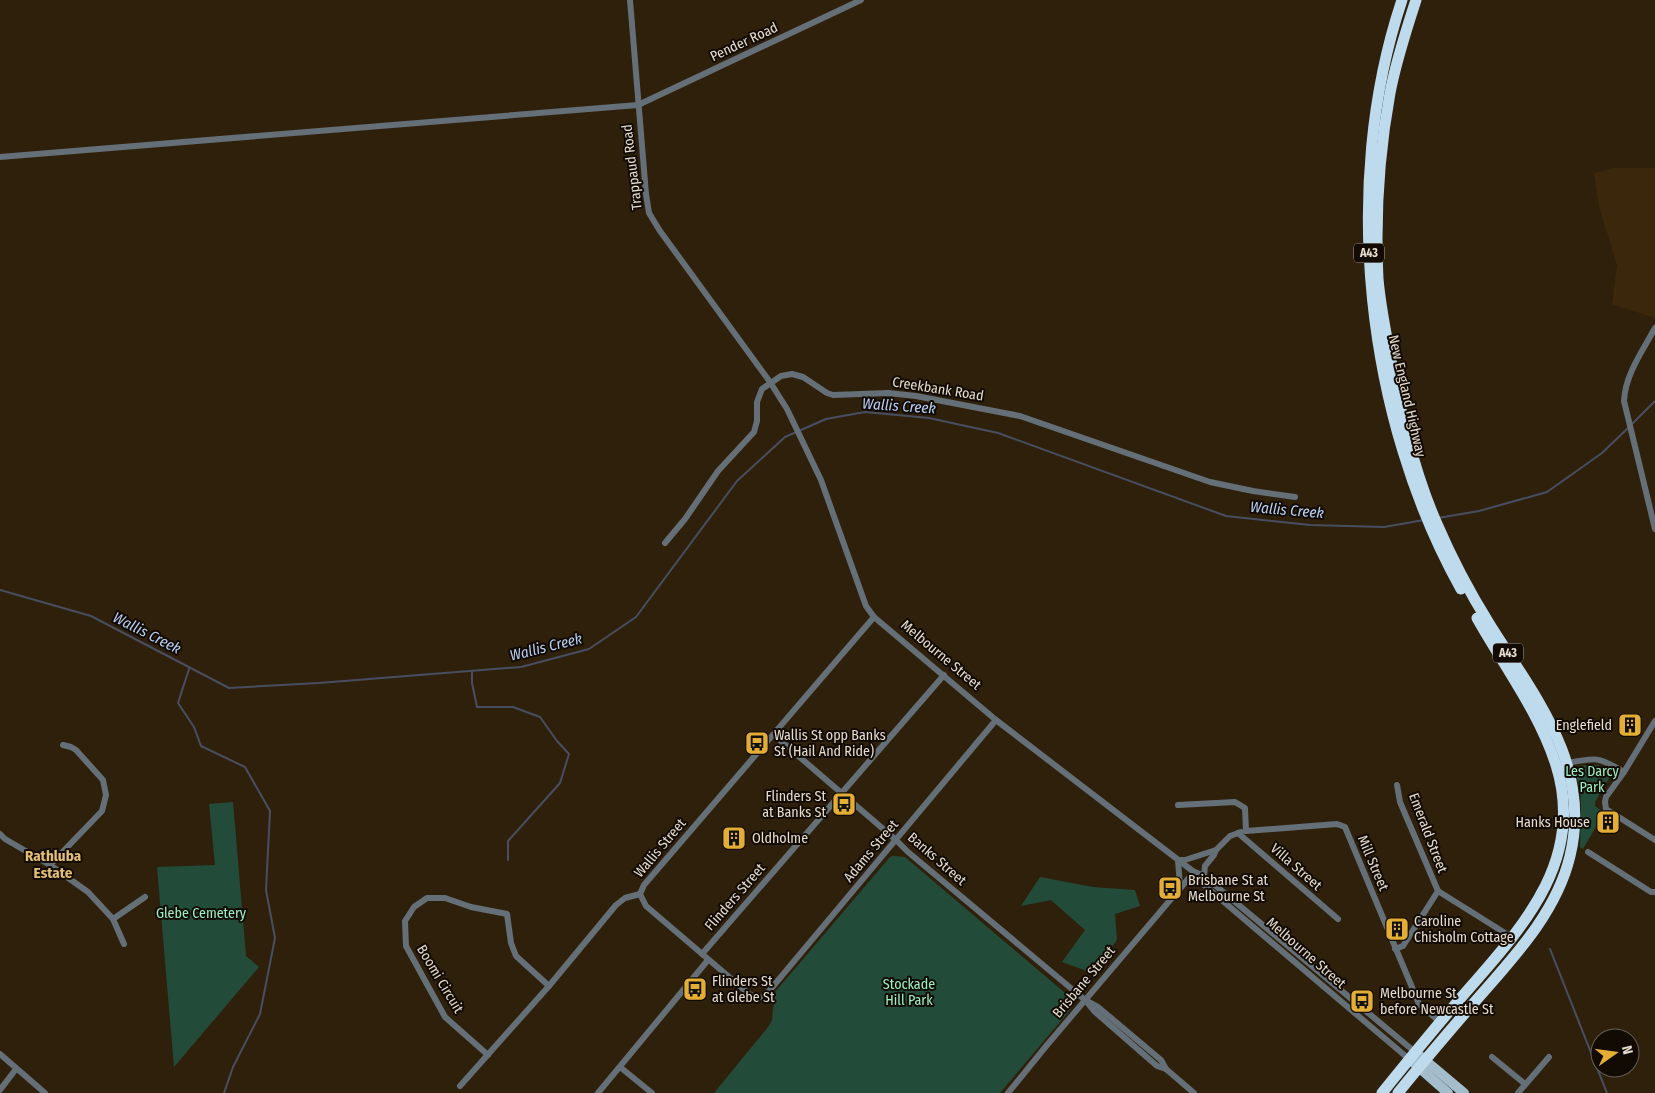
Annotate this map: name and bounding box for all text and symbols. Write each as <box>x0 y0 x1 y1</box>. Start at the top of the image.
street label: Pender Road <box>707 19 781 65</box>
street label: Trappaud Road <box>618 123 646 211</box>
road number: A43 <box>1354 244 1384 262</box>
street label: New England Highway <box>1385 333 1429 459</box>
street label: Creekbank Road <box>891 373 985 405</box>
water label: Wallis Creek <box>862 394 937 418</box>
water label: Wallis Creek <box>1249 498 1325 522</box>
water label: Wallis Creek <box>110 608 185 658</box>
street label: Melbourne Street <box>897 616 985 694</box>
water label: Wallis Creek <box>508 629 585 665</box>
road number: A43 <box>1493 644 1523 662</box>
building icon: Englefield <box>1617 712 1643 738</box>
place label: Englefield <box>1556 717 1612 734</box>
place label: Wallis St opp Banks St (Hail And Ride) <box>774 727 886 760</box>
bus stop icon: Wallis St opp Banks St (Hail And Ride) <box>744 730 770 756</box>
park label: Les Darcy Park <box>1565 763 1620 796</box>
place label: Flinders St at Banks St <box>762 788 826 821</box>
bus stop icon: Flinders St at Banks St <box>831 791 857 817</box>
street label: Emerald Street <box>1405 791 1451 876</box>
building icon: Hanks House <box>1595 809 1621 835</box>
place label: Hanks House <box>1515 814 1590 831</box>
street label: Wallis Street <box>631 815 690 881</box>
street label: Adams Street <box>840 816 902 886</box>
building icon: Oldholme <box>721 825 747 851</box>
street label: Banks Street <box>904 829 970 889</box>
place label: Oldholme <box>752 830 808 847</box>
street label: Mill Street <box>1354 833 1392 894</box>
street label: Villa Street <box>1267 840 1325 894</box>
district label: Rathluba Estate <box>25 847 82 882</box>
street label: Flinders Street <box>701 860 769 934</box>
place label: Brisbane St at Melbourne St <box>1188 872 1268 905</box>
bus stop icon: Brisbane St at Melbourne St <box>1157 875 1183 901</box>
park label: Glebe Cemetery <box>156 905 247 922</box>
place label: Caroline Chisholm Cottage <box>1414 913 1514 946</box>
street label: Melbourne Street <box>1263 914 1349 992</box>
building icon: Caroline Chisholm Cottage <box>1384 916 1410 942</box>
street label: Boomi Circuit <box>413 942 467 1016</box>
street label: Brisbane Street <box>1049 942 1119 1021</box>
place label: Flinders St at Glebe St <box>712 973 775 1006</box>
bus stop icon: Flinders St at Glebe St <box>682 976 708 1002</box>
park label: Stockade Hill Park <box>883 976 935 1009</box>
place label: Melbourne St before Newcastle St <box>1380 985 1494 1018</box>
bus stop icon: Melbourne St before Newcastle St <box>1349 988 1375 1014</box>
north arrow <box>1590 1028 1640 1078</box>
text: N <box>1618 1044 1636 1056</box>

